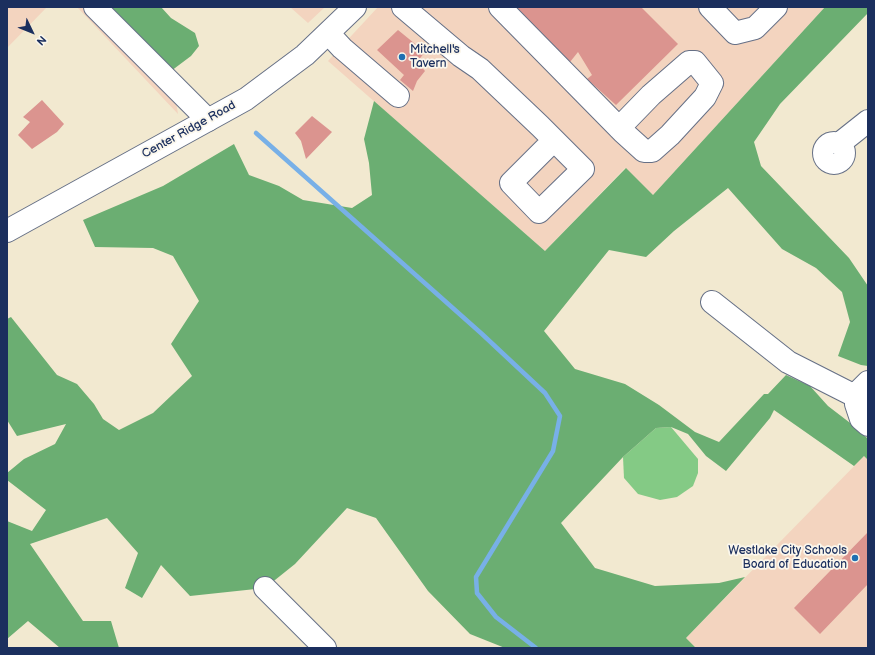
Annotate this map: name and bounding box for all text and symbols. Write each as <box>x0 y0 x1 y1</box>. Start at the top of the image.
north arrow <box>12 12 52 52</box>
text: N <box>34 33 49 48</box>
place label: Mitchell's Tavern <box>410 43 460 71</box>
marker: Mitchell's Tavern <box>397 52 407 62</box>
street label: Center Ridge Road <box>140 98 238 162</box>
place label: Westlake City Schools Board of Education <box>728 544 847 572</box>
marker: Westlake City Schools Board of Education <box>850 553 860 563</box>

